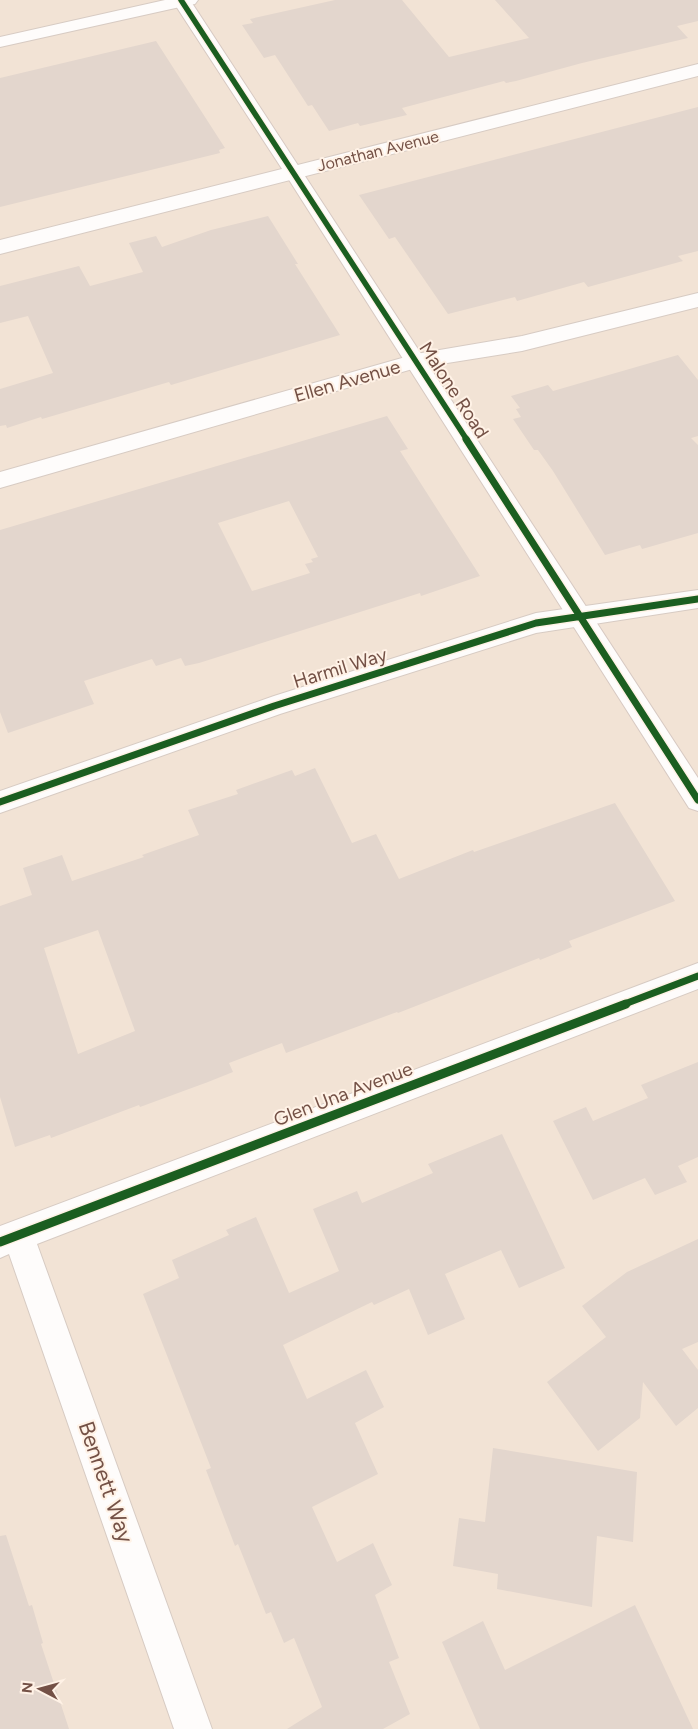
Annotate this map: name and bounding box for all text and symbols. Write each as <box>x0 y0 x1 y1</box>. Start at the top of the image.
street label: Jonathan Avenue <box>315 127 441 175</box>
street label: Malone Road <box>414 337 494 443</box>
street label: Ellen Avenue <box>291 355 403 407</box>
street label: Harmil Way <box>290 643 390 693</box>
street label: Glen Una Avenue <box>270 1057 416 1131</box>
street label: Bennett Way <box>73 1418 140 1547</box>
north arrow <box>15 1664 65 1714</box>
text: N <box>19 1681 37 1694</box>

